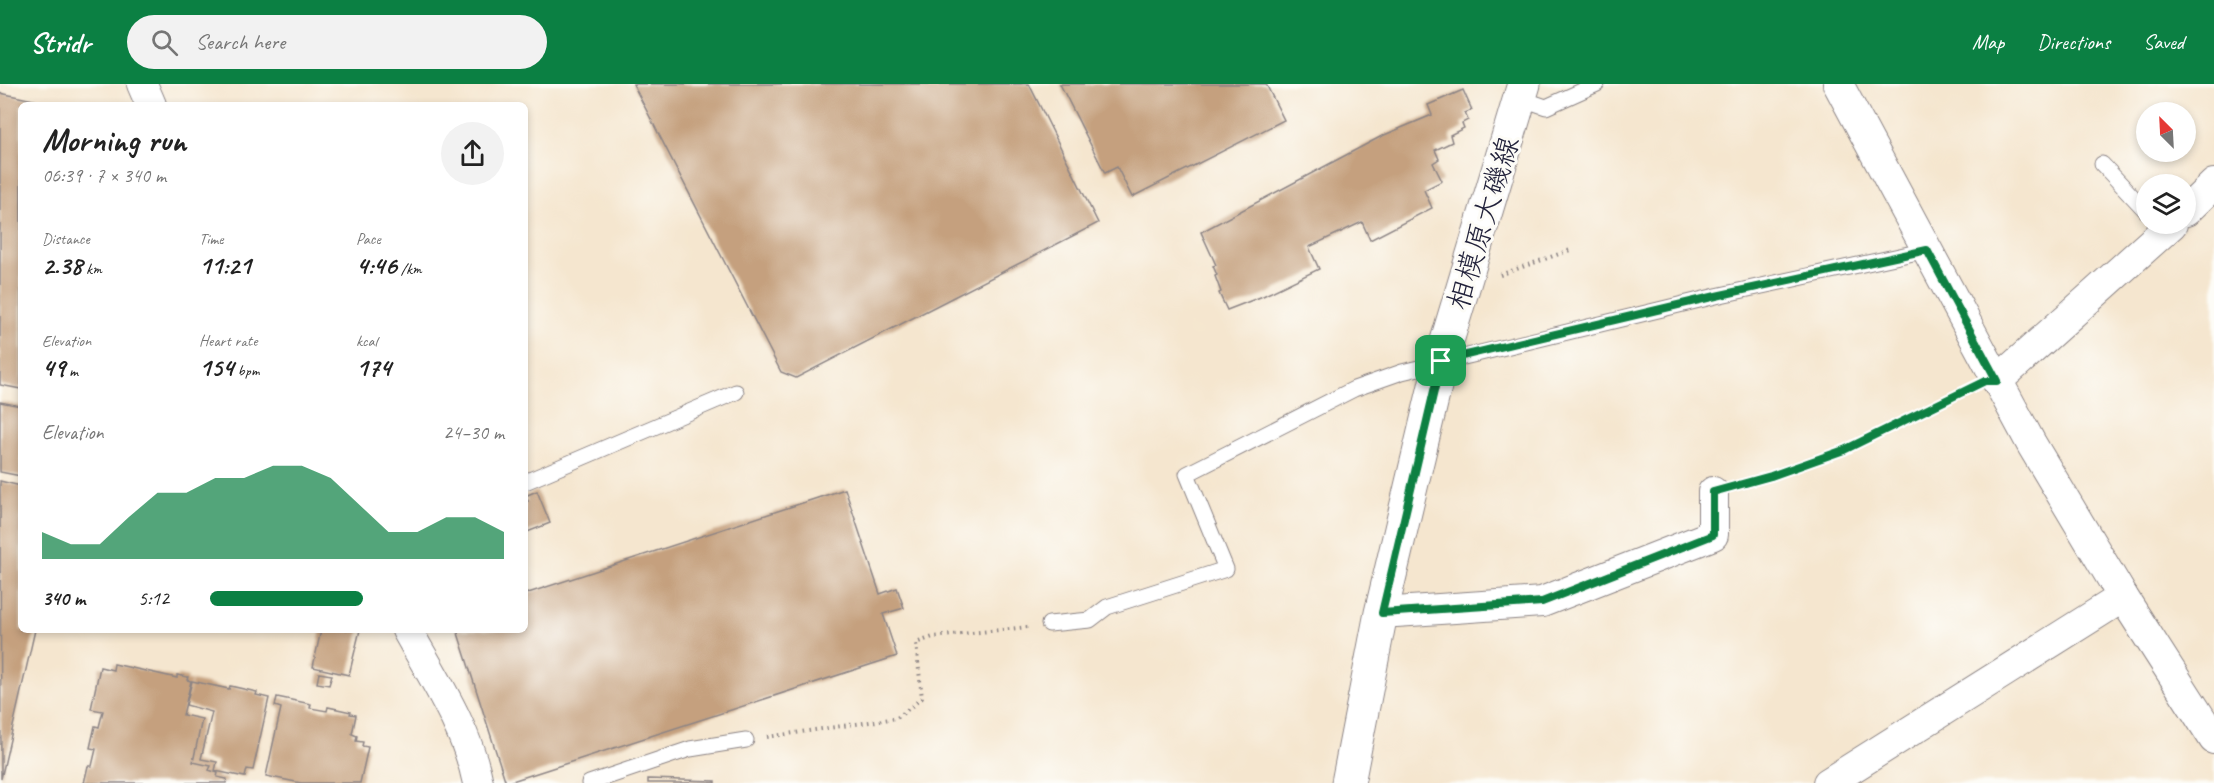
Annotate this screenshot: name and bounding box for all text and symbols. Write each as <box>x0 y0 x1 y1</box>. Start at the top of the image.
search box <box>127 15 547 69</box>
text: Stridr <box>30 25 91 60</box>
icon: search <box>148 26 181 59</box>
text: Search here <box>196 28 285 56</box>
text: Map <box>1972 29 2004 55</box>
text: Directions <box>2037 29 2110 55</box>
text: Saved <box>2143 29 2184 55</box>
north arrow <box>2136 102 2196 162</box>
map controls <box>2136 102 2196 234</box>
text: Morning run <box>42 119 186 161</box>
button: share <box>441 122 504 185</box>
street label: 相模原大磯線 <box>1439 131 1527 315</box>
text: 06:39 · 7 × 340 m <box>42 163 166 188</box>
button: layers <box>2136 174 2196 234</box>
text: Distance <box>42 229 90 249</box>
text: Time <box>199 229 223 249</box>
text: Pace <box>356 229 381 249</box>
text: 2.38 <box>42 249 82 282</box>
text: 11:21 <box>199 249 251 282</box>
text: 4:46 <box>356 249 397 282</box>
text: km <box>82 259 102 279</box>
text: /km <box>397 259 422 279</box>
text: Elevation <box>42 331 91 351</box>
text: Heart rate <box>199 331 257 351</box>
text: kcal <box>356 331 377 351</box>
pin <box>1415 335 1466 386</box>
icon: arrive <box>1424 344 1457 377</box>
text: 49 <box>42 351 65 384</box>
text: 154 <box>199 351 234 384</box>
text: 174 <box>356 351 391 384</box>
text: m <box>65 361 78 381</box>
text: bpm <box>234 361 260 381</box>
text: Elevation <box>42 420 104 445</box>
text: 24–30 m <box>443 420 504 445</box>
text: 340 m <box>42 586 85 611</box>
text: 5:12 <box>138 586 169 611</box>

